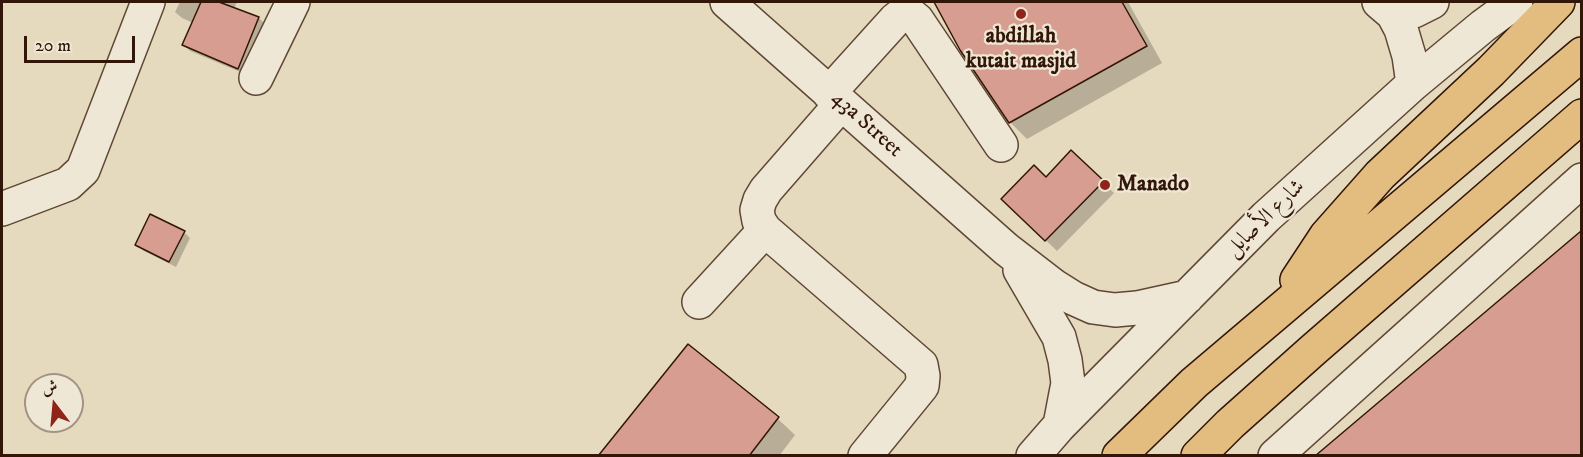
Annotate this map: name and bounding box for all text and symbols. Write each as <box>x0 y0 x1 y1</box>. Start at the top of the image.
marker: abdillah kutait masjid <box>1014 7 1028 21</box>
scale bar <box>27 24 138 62</box>
place label: abdillah kutait masjid <box>966 24 1076 76</box>
text: 20 m <box>35 35 71 57</box>
street label: 43a Street <box>825 86 907 164</box>
place label: Manado <box>1117 172 1189 198</box>
street label: شارع الأصايل <box>1221 175 1311 263</box>
marker: Manado <box>1098 178 1112 192</box>
north arrow <box>24 373 84 433</box>
text: ش <box>39 376 60 399</box>

